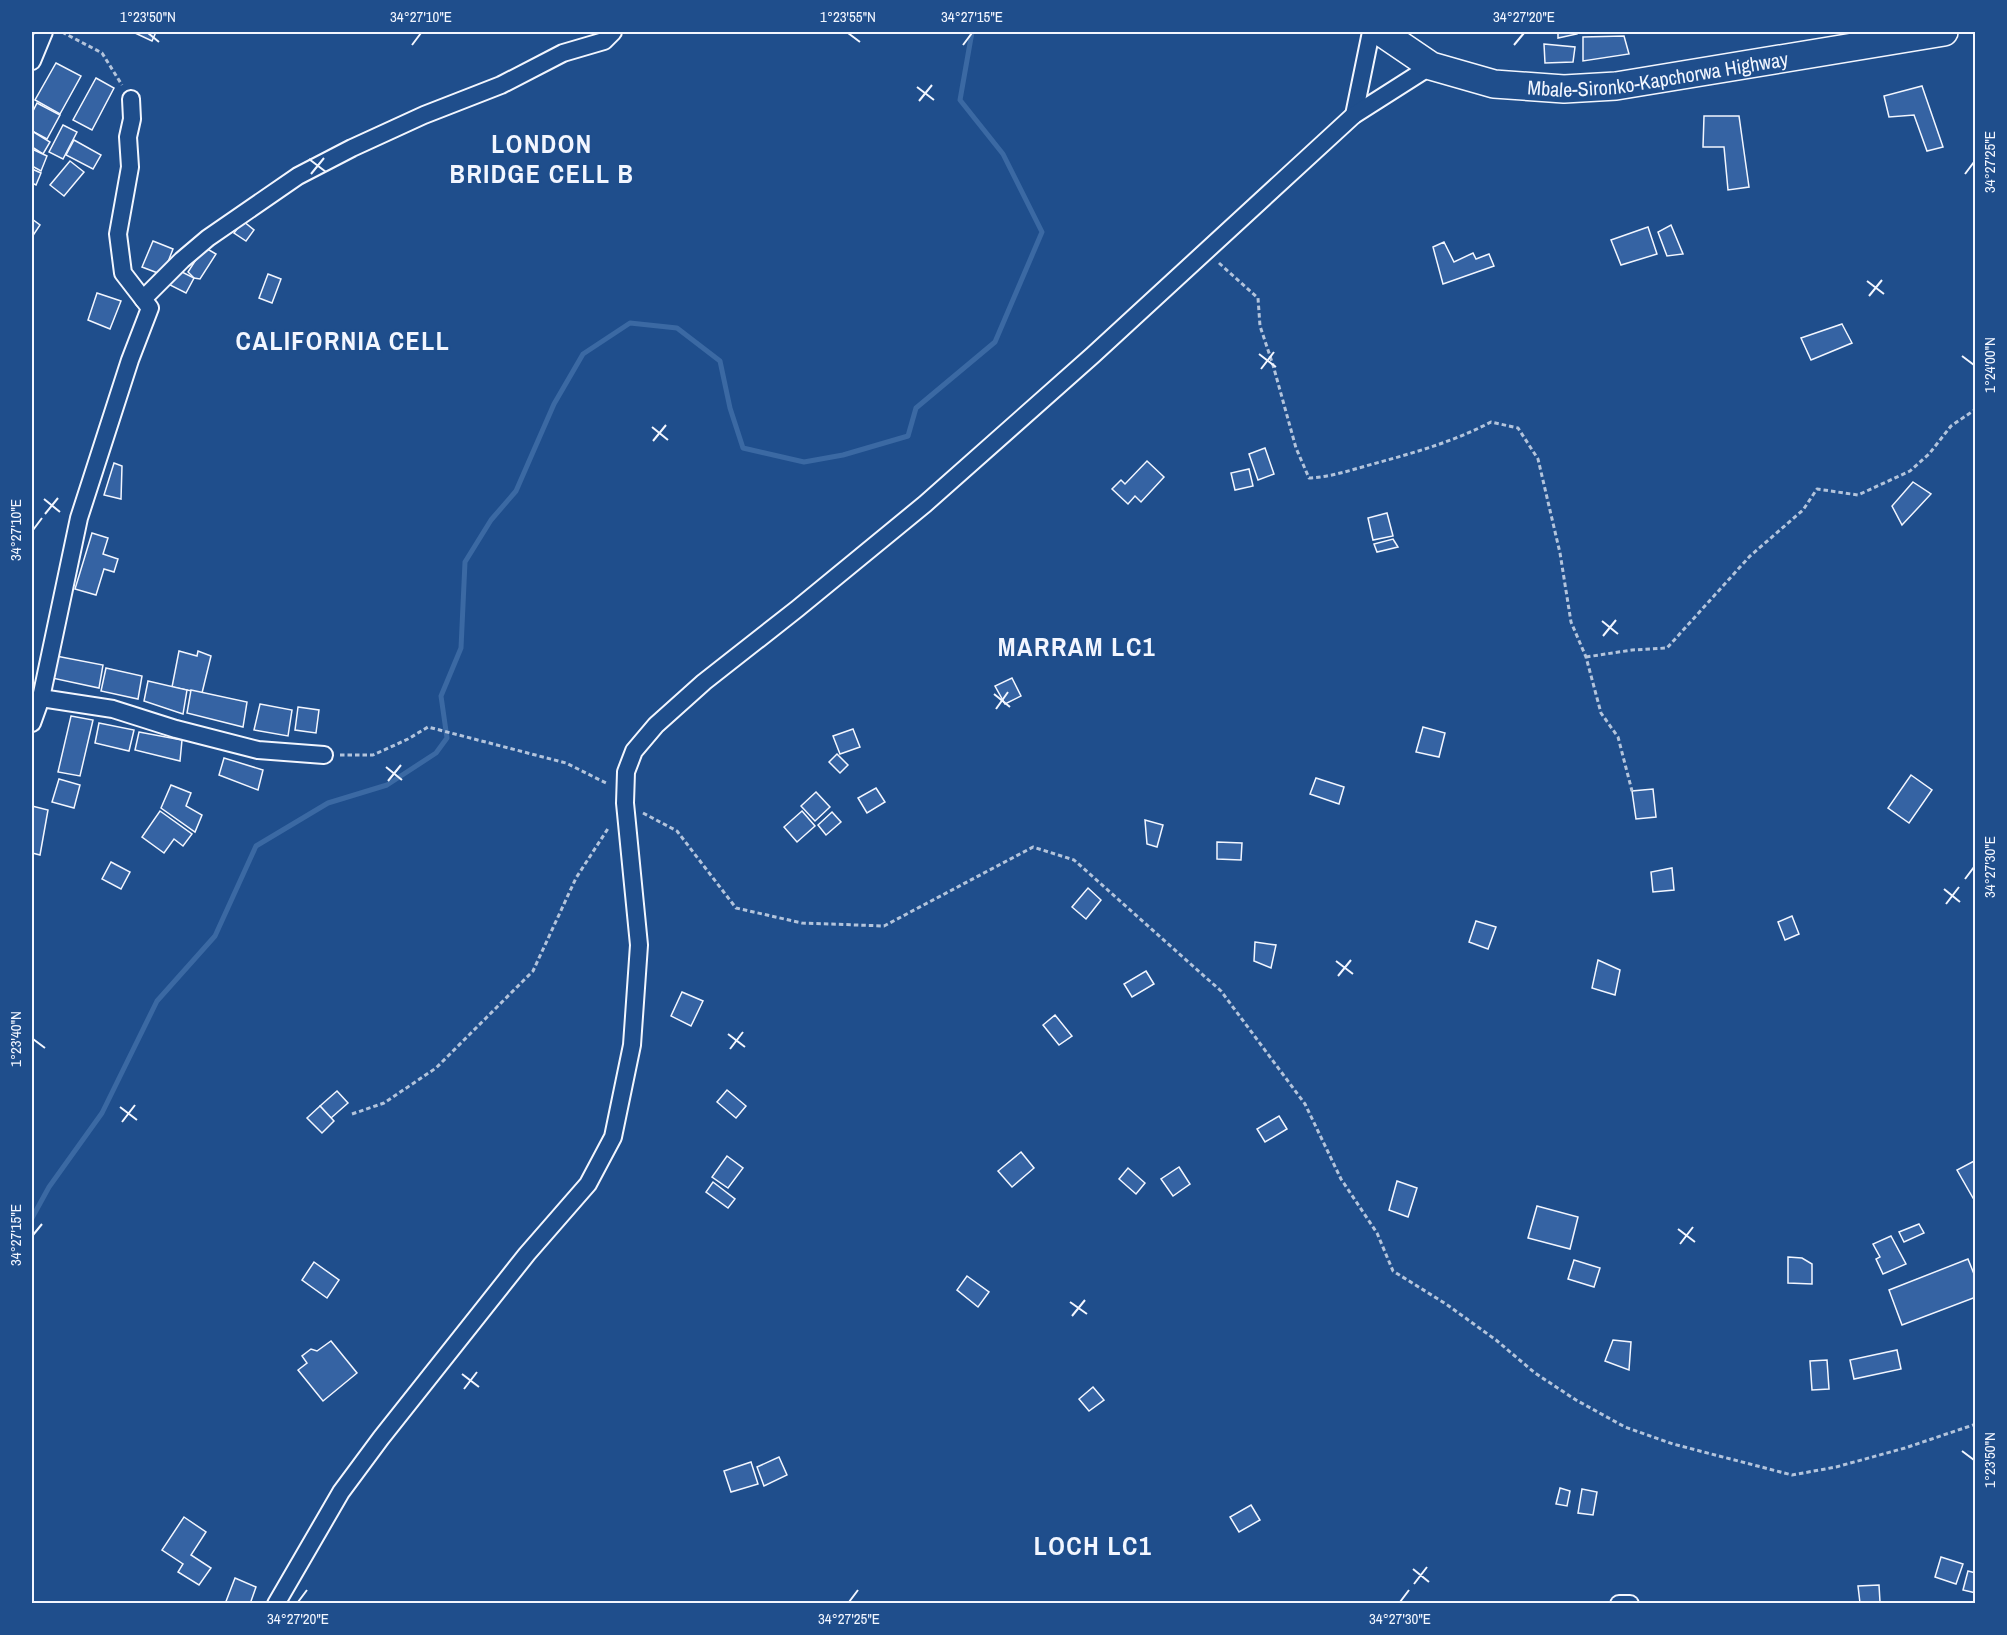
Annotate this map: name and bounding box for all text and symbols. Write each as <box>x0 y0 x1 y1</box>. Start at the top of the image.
text: 1°23'50"N <box>120 6 176 27</box>
text: 34°27'10"E <box>390 6 452 27</box>
text: 1°23'55"N <box>820 6 876 27</box>
text: 34°27'15"E <box>941 6 1003 27</box>
text: 34°27'20"E <box>1493 6 1555 27</box>
street label: Mbale-Sironko-Kapchorwa Highway <box>1527 44 1791 103</box>
district label: LONDON BRIDGE CELL B <box>450 126 634 191</box>
text: 34°27'25"E <box>1979 131 2000 193</box>
district label: CALIFORNIA CELL <box>236 323 450 358</box>
text: 1°24'00"N <box>1979 337 2000 393</box>
text: 34°27'10"E <box>5 499 26 561</box>
district label: MARRAM LC1 <box>998 629 1156 664</box>
text: 34°27'30"E <box>1979 836 2000 898</box>
text: 1°23'40"N <box>5 1011 26 1067</box>
text: 34°27'15"E <box>5 1204 26 1266</box>
text: 1°23'50"N <box>1979 1432 2000 1488</box>
district label: LOCH LC1 <box>1034 1528 1152 1563</box>
text: 34°27'20"E <box>267 1608 329 1629</box>
text: 34°27'25"E <box>818 1608 880 1629</box>
text: 34°27'30"E <box>1369 1608 1431 1629</box>

